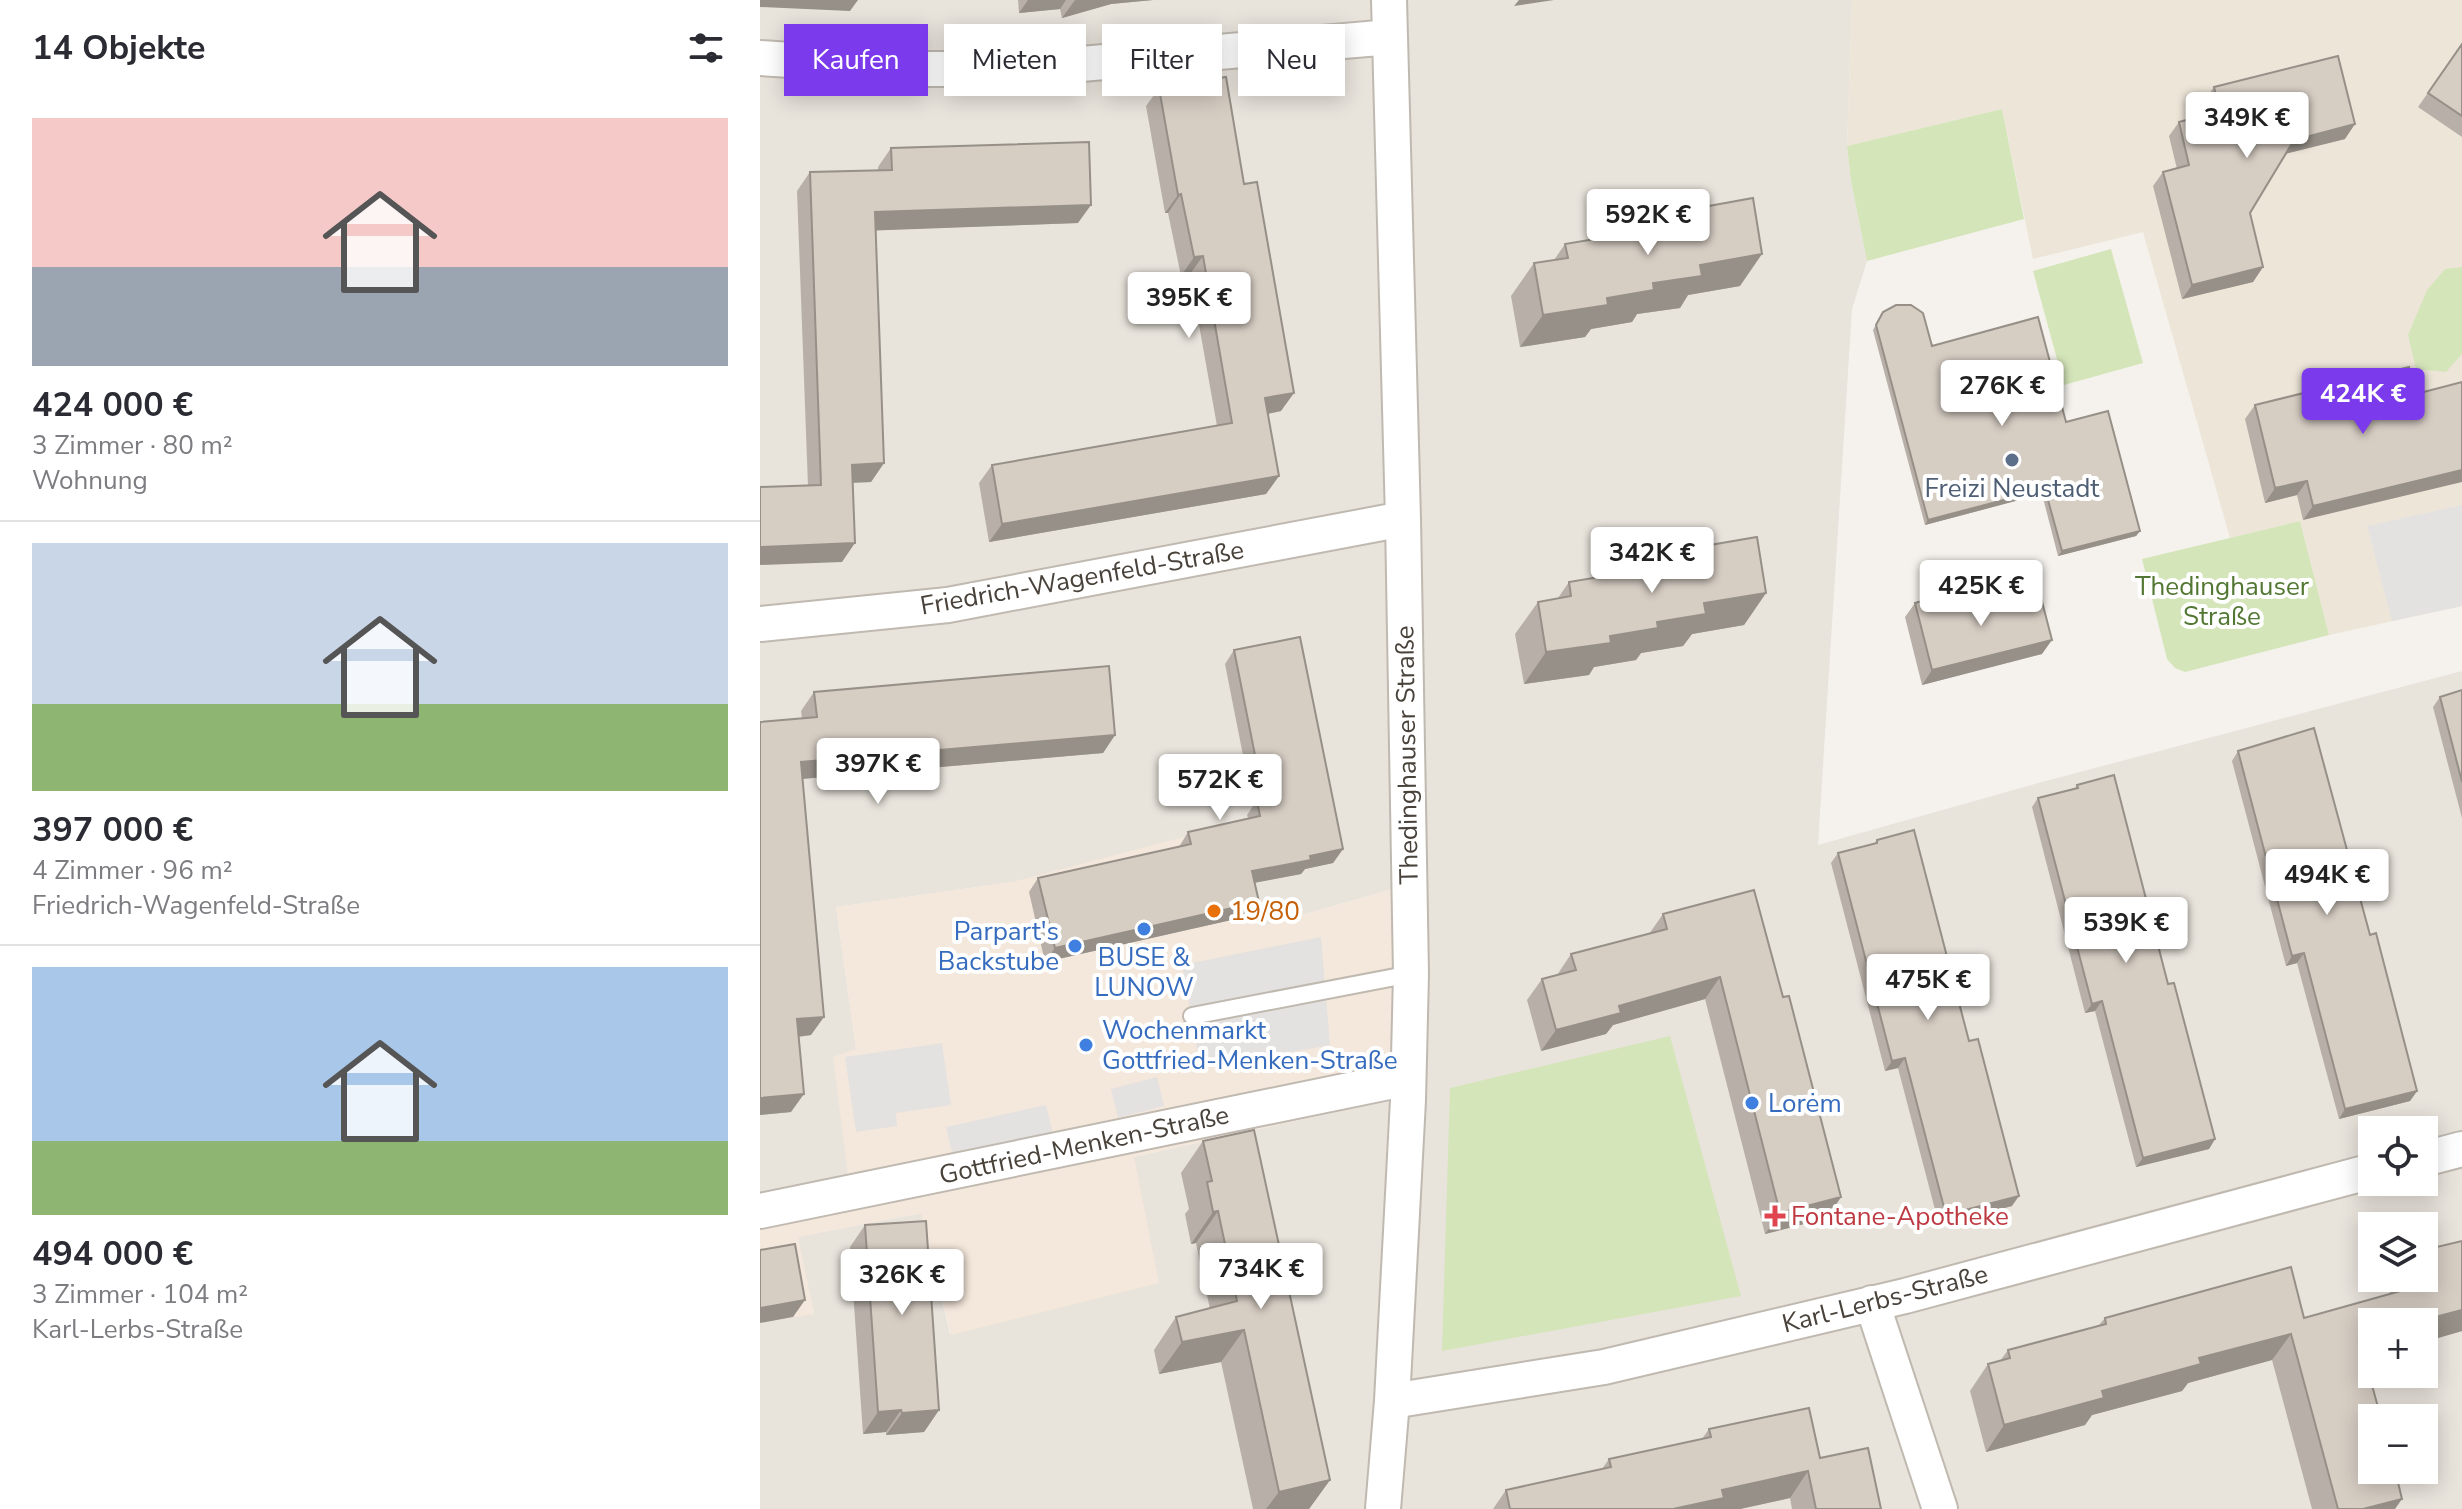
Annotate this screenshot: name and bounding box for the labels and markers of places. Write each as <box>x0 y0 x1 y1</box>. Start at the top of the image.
pin: 349K € <box>2182 92 2312 160</box>
pin: 592K € <box>1583 189 1713 257</box>
pin: 395K € <box>1124 272 1254 340</box>
pin: 276K € <box>1937 360 2067 428</box>
pin: 424K € <box>2298 368 2428 436</box>
marker: Freizi Neustadt <box>2003 451 2021 469</box>
place label: Freizi Neustadt <box>1925 471 2100 506</box>
pin: 342K € <box>1587 527 1717 595</box>
pin: 425K € <box>1916 560 2046 628</box>
pin: 397K € <box>813 738 943 806</box>
pin: 572K € <box>1155 754 1285 822</box>
pin: 494K € <box>2262 849 2392 917</box>
place label: 19/80 <box>1230 894 1300 929</box>
pin: 539K € <box>2061 897 2191 965</box>
marker: 19/80 <box>1205 902 1223 920</box>
place label: Parpart's Backstube <box>938 914 1059 979</box>
marker: BUSE & LUNOW <box>1135 920 1153 938</box>
marker: Parpart's Backstube <box>1066 937 1084 955</box>
place label: BUSE & LUNOW <box>1094 940 1194 1005</box>
pin: 475K € <box>1863 954 1993 1022</box>
place label: Wochenmarkt Gottfried-Menken-Straße <box>1102 1013 1398 1078</box>
marker: Wochenmarkt Gottfried-Menken-Straße <box>1077 1036 1095 1054</box>
place label: Lorėm <box>1768 1086 1842 1121</box>
marker: Lorėm <box>1743 1094 1761 1112</box>
place label: Fontane-Apotheke <box>1791 1199 2009 1234</box>
marker: Fontane-Apotheke <box>1766 1207 1784 1225</box>
pin: 734K € <box>1196 1243 1326 1311</box>
pin: 326K € <box>837 1249 967 1317</box>

